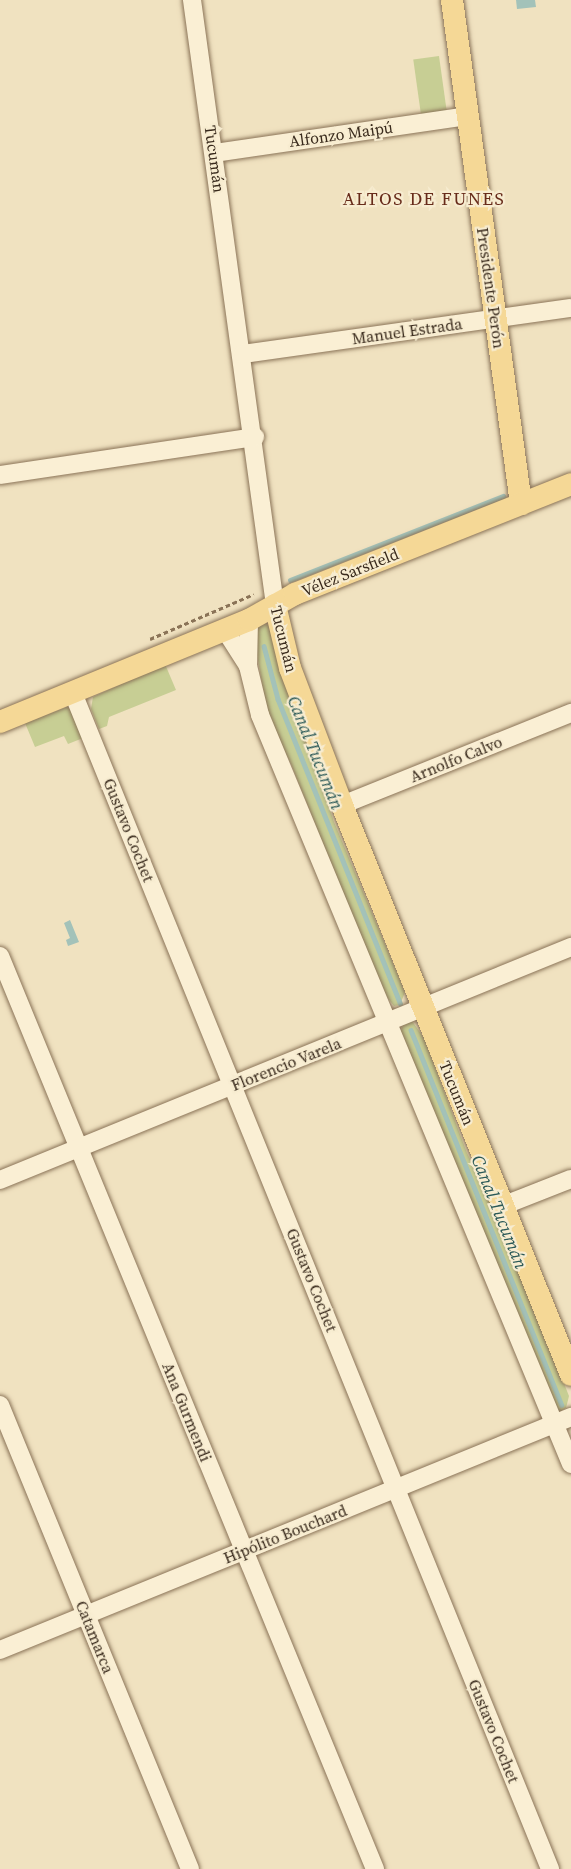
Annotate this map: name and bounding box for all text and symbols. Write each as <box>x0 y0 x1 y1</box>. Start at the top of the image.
street label: Alfonzo Maipú <box>288 117 394 151</box>
street label: Tucumán <box>201 124 229 194</box>
district label: ALTOS DE FUNES <box>343 188 505 210</box>
street label: Presidente Perón <box>473 226 509 350</box>
street label: Manuel Estrada <box>351 314 463 348</box>
street label: Vélez Sarsfield <box>299 544 401 600</box>
street label: Tucumán <box>266 604 302 674</box>
water label: Canal Tucumán <box>282 693 348 813</box>
street label: Arnolfo Calvo <box>407 732 505 786</box>
street label: Gustavo Cochet <box>100 775 158 885</box>
street label: Florencio Varela <box>228 1033 344 1095</box>
street label: Tucumán <box>435 1058 479 1128</box>
water label: Canal Tucumán <box>466 1152 532 1272</box>
street label: Gustavo Cochet <box>283 1225 341 1335</box>
street label: Ana Gurmendi <box>158 1360 216 1464</box>
street label: Hipólito Bouchard <box>221 1501 349 1567</box>
street label: Catamarca <box>72 1598 118 1676</box>
street label: Gustavo Cochet <box>465 1676 523 1786</box>

